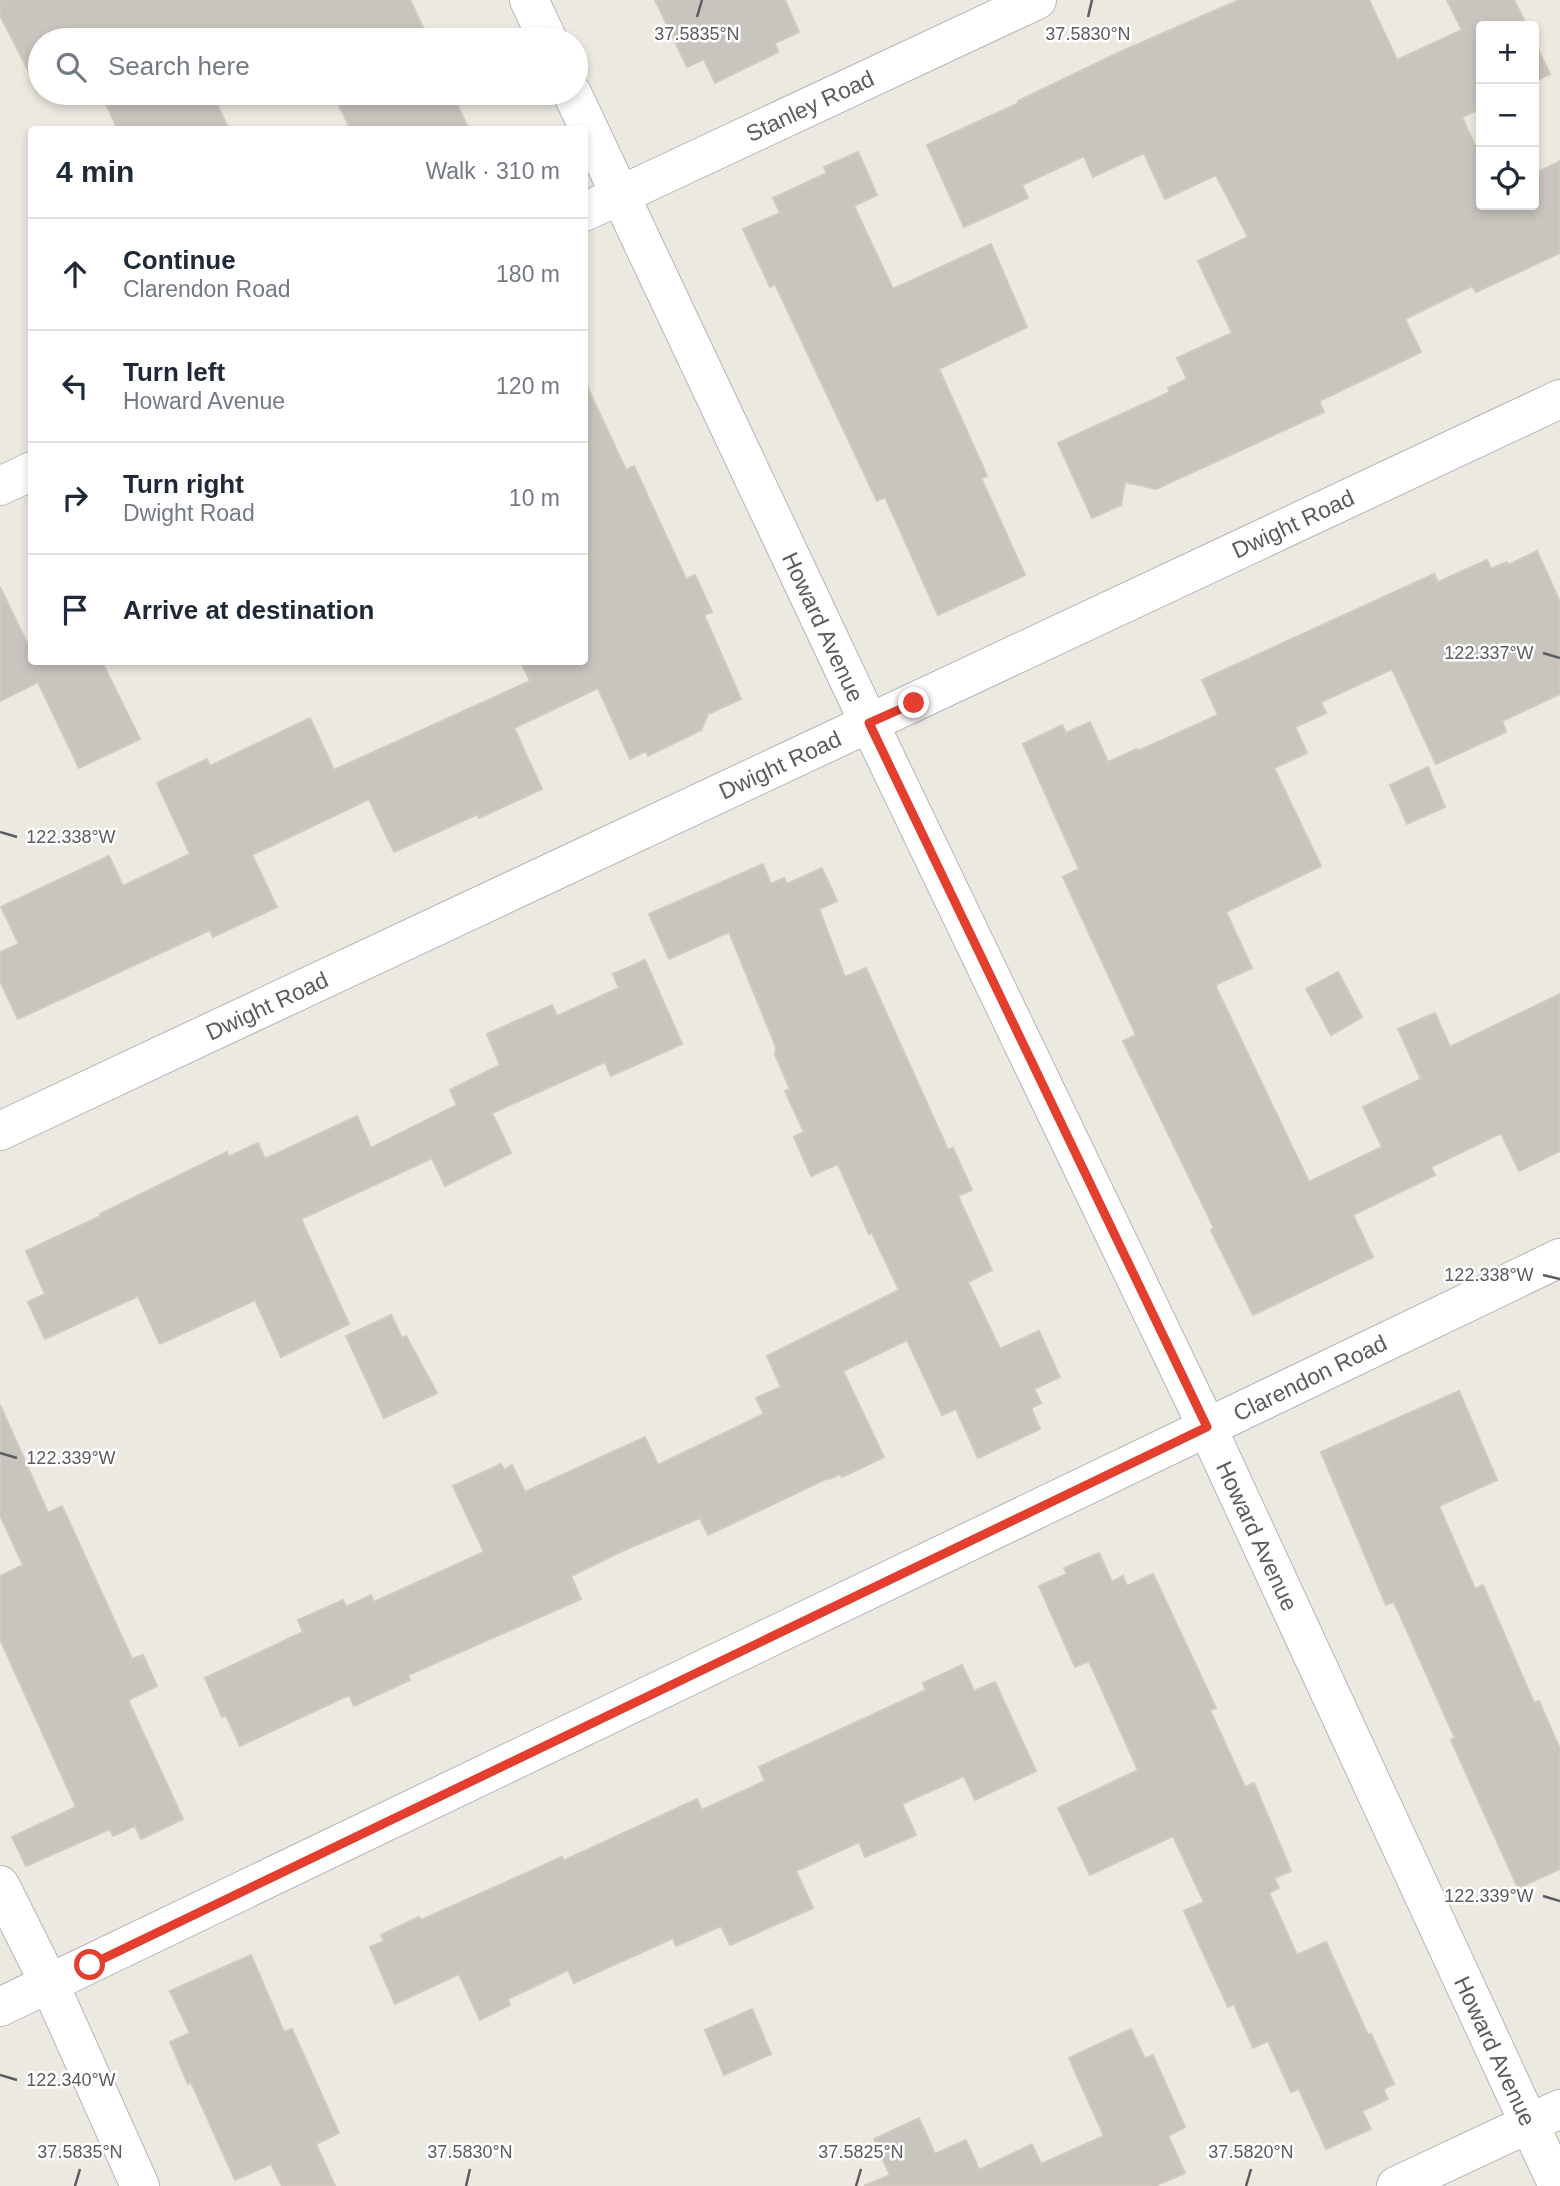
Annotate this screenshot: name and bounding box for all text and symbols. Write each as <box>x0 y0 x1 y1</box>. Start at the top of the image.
map controls <box>1476 21 1539 210</box>
button: + <box>1476 21 1539 84</box>
text: 37.5835°N <box>654 24 740 44</box>
text: 37.5830°N <box>1045 24 1131 44</box>
search box <box>28 28 588 105</box>
icon: search <box>52 48 90 86</box>
text: Search here <box>108 51 250 81</box>
street label: Stanley Road <box>742 65 878 147</box>
button: − <box>1476 84 1539 147</box>
button: locate <box>1476 147 1539 210</box>
text: 4 min <box>56 155 134 188</box>
text: Walk · 310 m <box>425 158 560 184</box>
text: Continue <box>123 245 236 275</box>
icon: ahead <box>56 255 94 293</box>
text: 180 m <box>496 261 560 287</box>
text: Clarendon Road <box>123 276 291 302</box>
text: Turn left <box>123 357 225 387</box>
icon: left <box>56 367 94 405</box>
text: 120 m <box>496 373 560 399</box>
text: Howard Avenue <box>123 388 285 414</box>
text: Turn right <box>123 469 244 499</box>
icon: right <box>56 479 94 517</box>
street label: Dwight Road <box>1228 484 1358 564</box>
text: 10 m <box>509 485 560 511</box>
text: Dwight Road <box>123 500 255 526</box>
street label: Howard Avenue <box>777 548 869 706</box>
icon: arrive <box>56 591 94 629</box>
text: Arrive at destination <box>123 595 374 625</box>
text: 122.337°W <box>1444 643 1534 663</box>
route end <box>898 687 929 718</box>
street label: Dwight Road <box>715 725 845 805</box>
text: 122.338°W <box>26 827 116 847</box>
street label: Dwight Road <box>202 966 332 1046</box>
text: 122.338°W <box>1444 1265 1534 1285</box>
street label: Clarendon Road <box>1229 1330 1391 1426</box>
text: 122.339°W <box>26 1448 116 1468</box>
street label: Howard Avenue <box>1211 1457 1303 1615</box>
text: 122.339°W <box>1444 1886 1534 1906</box>
route start <box>74 1949 105 1980</box>
street label: Howard Avenue <box>1449 1972 1541 2130</box>
text: 122.340°W <box>26 2070 116 2090</box>
text: 37.5835°N <box>37 2142 123 2162</box>
text: 37.5830°N <box>427 2142 513 2162</box>
text: 37.5825°N <box>818 2142 904 2162</box>
text: 37.5820°N <box>1208 2142 1294 2162</box>

